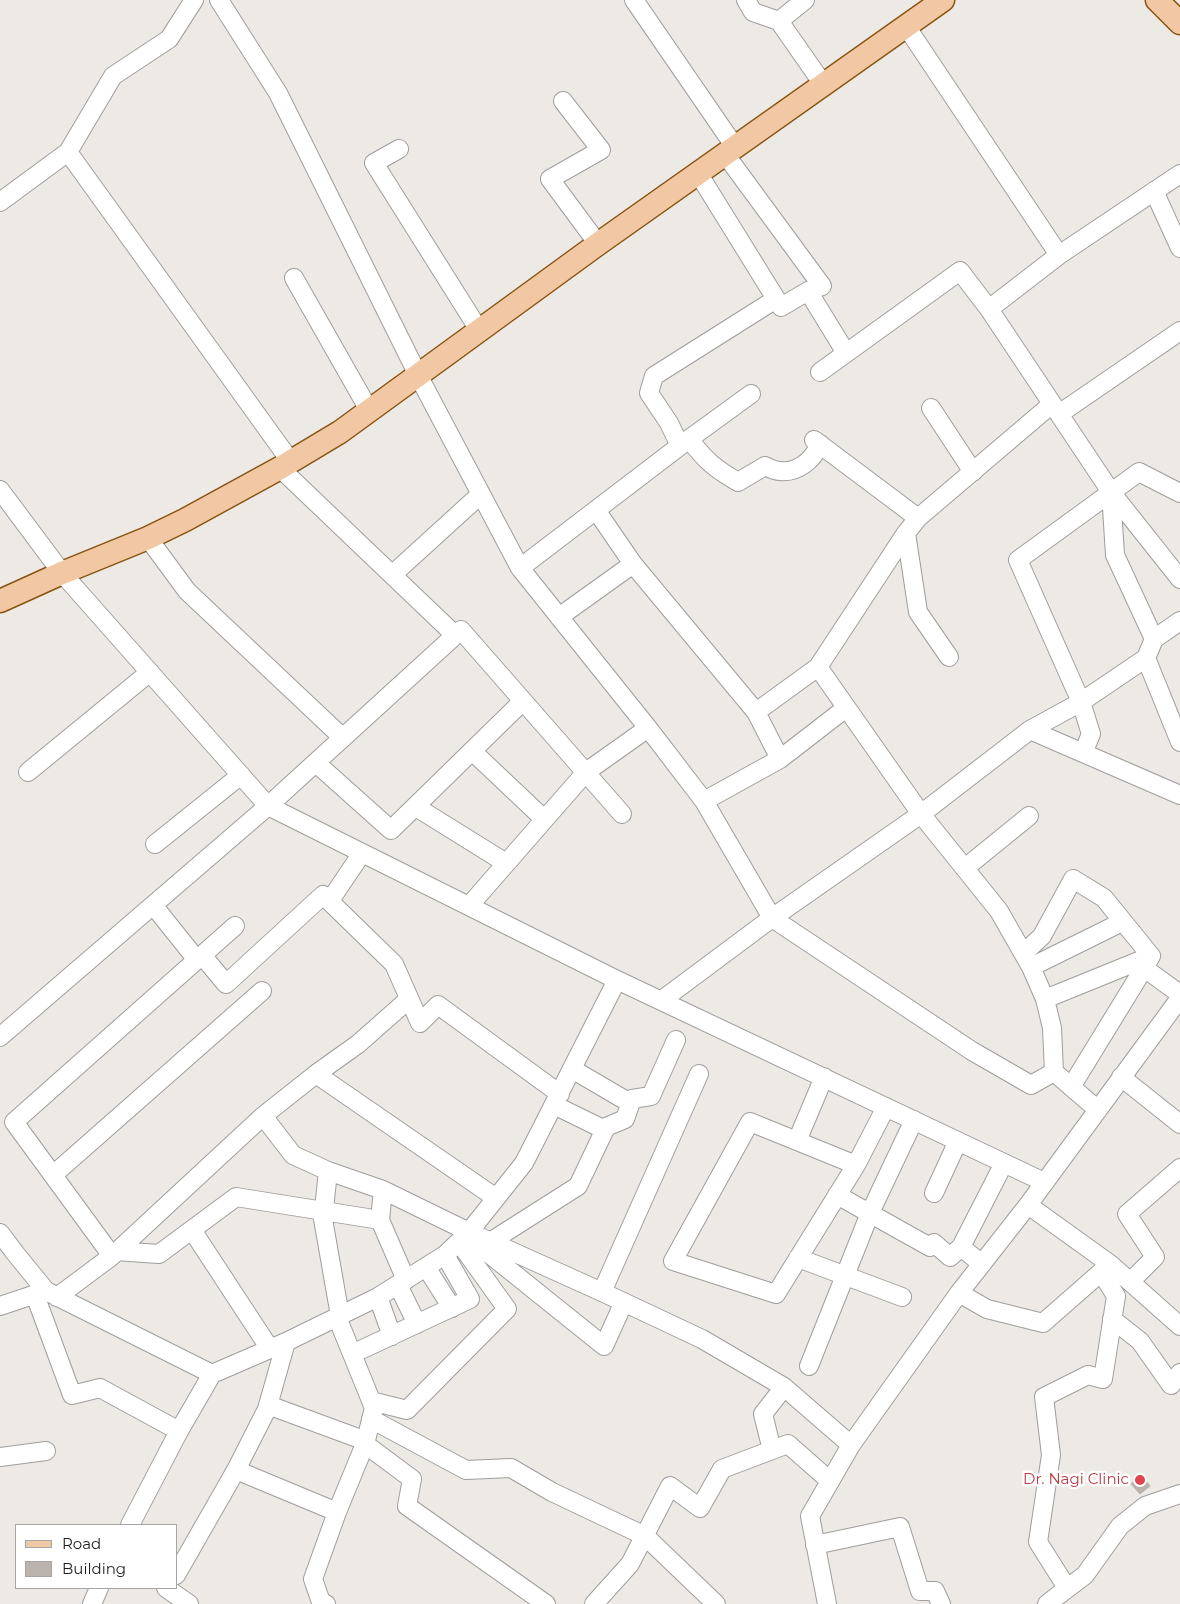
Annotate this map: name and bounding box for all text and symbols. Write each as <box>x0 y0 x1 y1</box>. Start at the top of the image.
place label: Dr. Nagi Clinic <box>1023 1471 1129 1489</box>
marker: Dr. Nagi Clinic <box>1133 1473 1147 1487</box>
legend <box>15 1524 178 1589</box>
text: Road <box>62 1534 101 1553</box>
text: Building <box>62 1559 126 1578</box>

